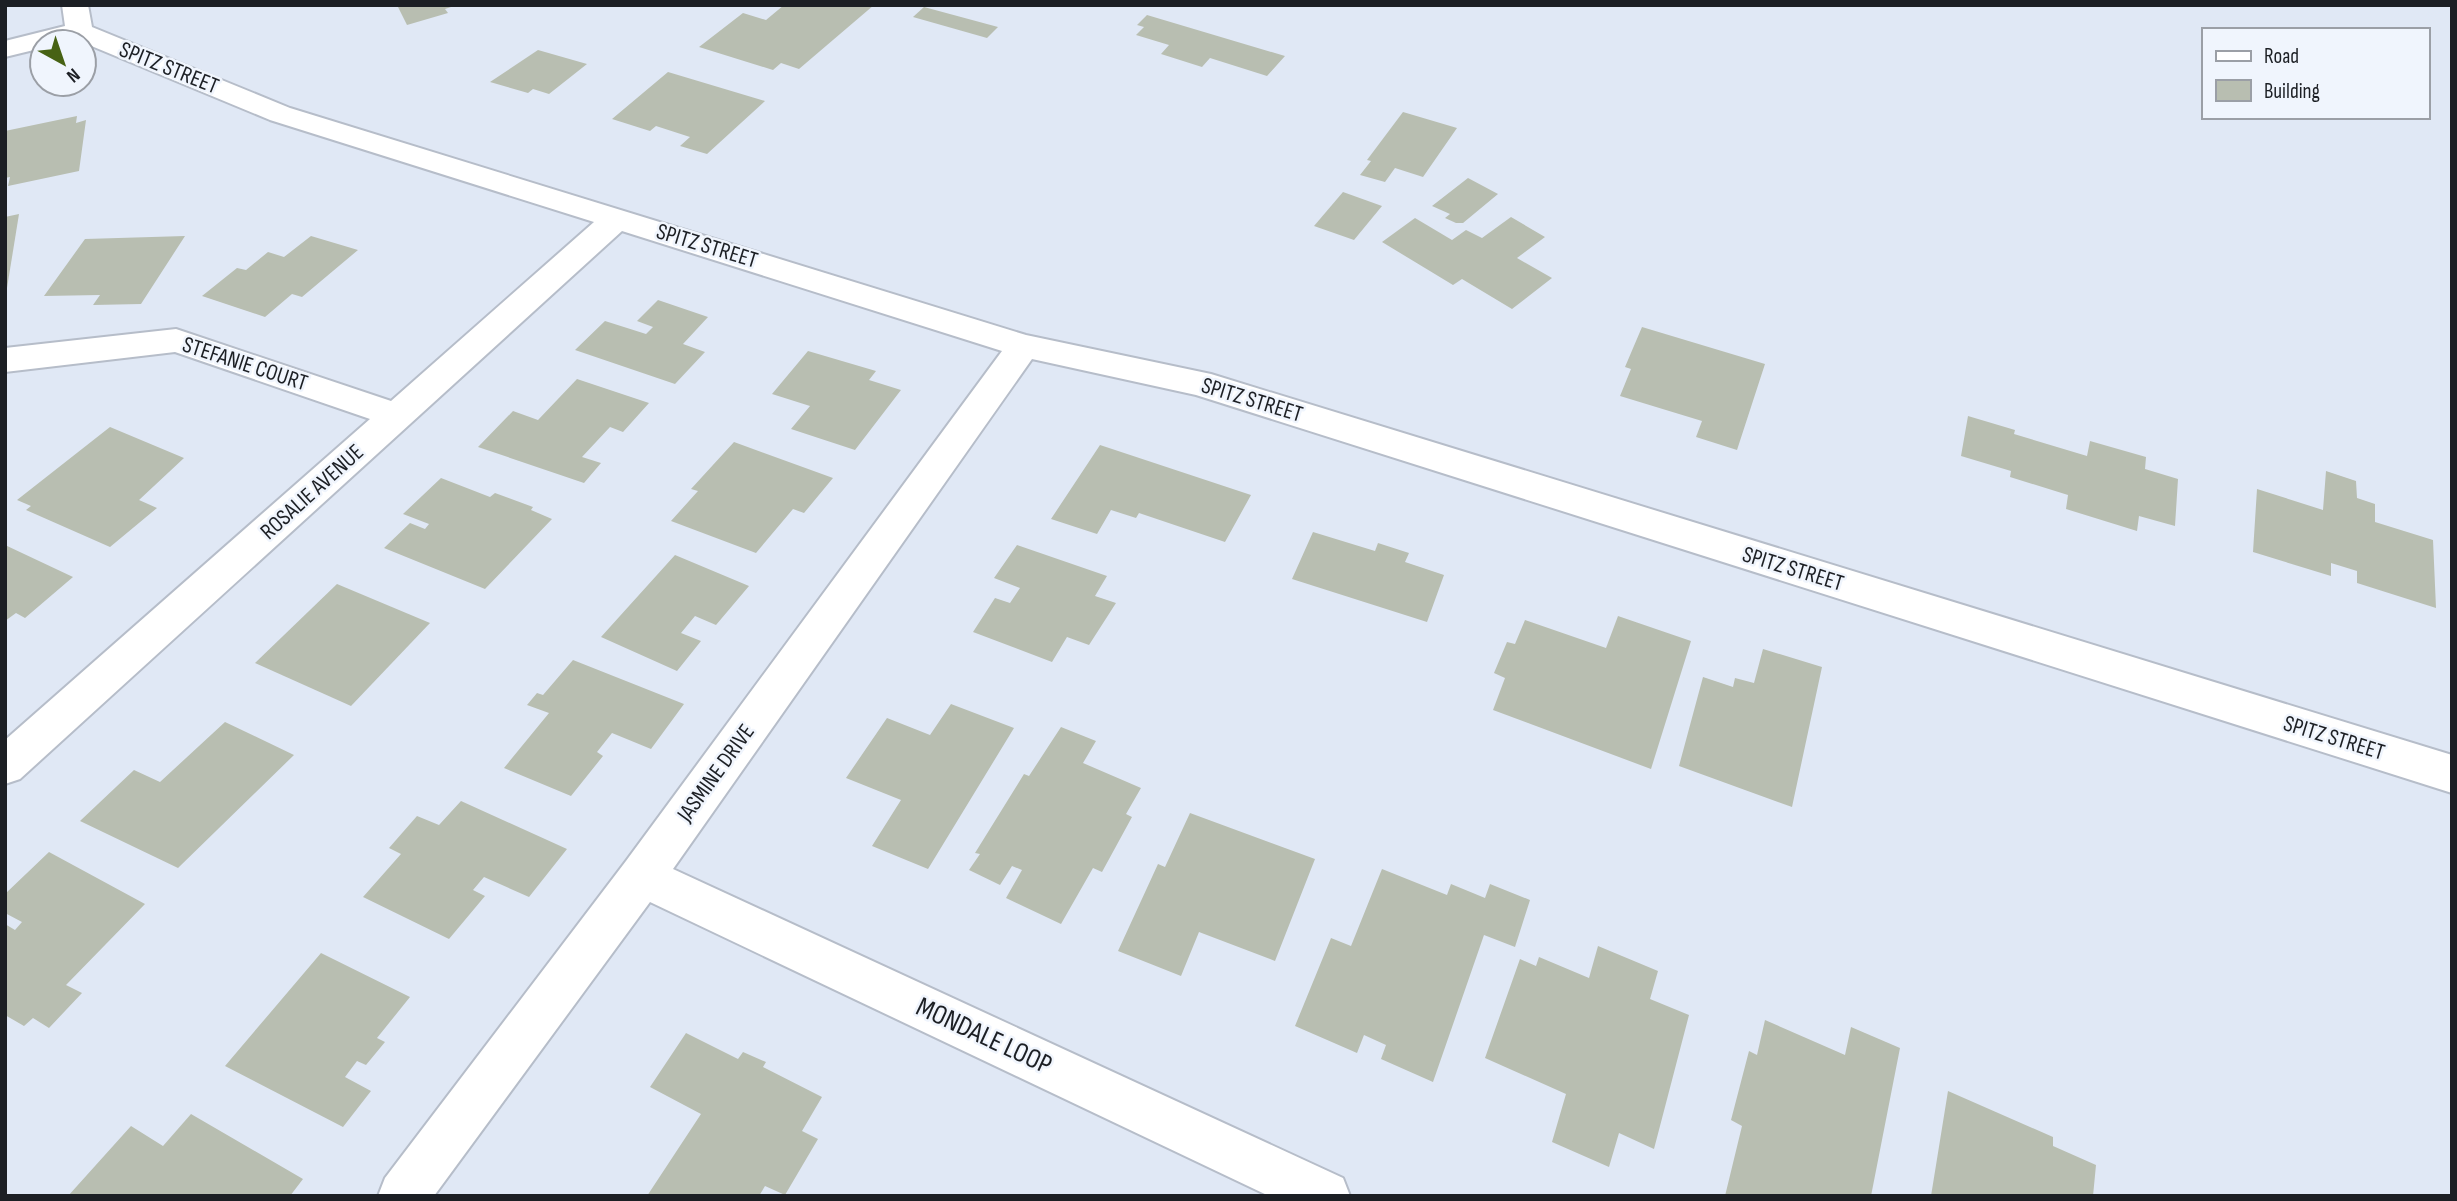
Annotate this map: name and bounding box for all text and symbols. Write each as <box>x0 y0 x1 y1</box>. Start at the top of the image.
north arrow <box>28 28 98 98</box>
legend <box>2202 28 2429 119</box>
street label: SPITZ STREET <box>115 35 223 101</box>
text: Road <box>2264 44 2299 69</box>
text: N <box>62 63 84 87</box>
text: Building <box>2264 79 2320 104</box>
street label: SPITZ STREET <box>653 217 761 275</box>
street label: STEFANIE COURT <box>179 331 311 397</box>
street label: SPITZ STREET <box>1198 371 1306 429</box>
street label: ROSALIE AVENUE <box>255 438 369 546</box>
street label: SPITZ STREET <box>1739 540 1847 598</box>
street label: SPITZ STREET <box>2280 709 2388 767</box>
street label: JASMINE DRIVE <box>671 719 761 828</box>
street label: MONDALE LOOP <box>911 990 1057 1082</box>

